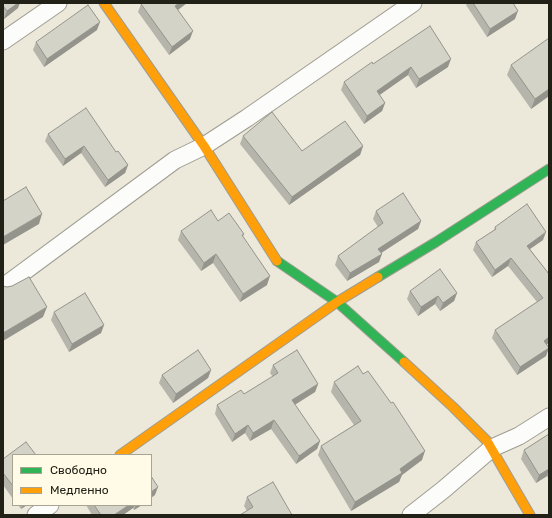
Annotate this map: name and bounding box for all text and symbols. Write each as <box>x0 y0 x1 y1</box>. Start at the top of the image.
legend <box>12 454 152 506</box>
text: Свободно <box>50 463 107 477</box>
text: Медленно <box>50 483 109 497</box>

